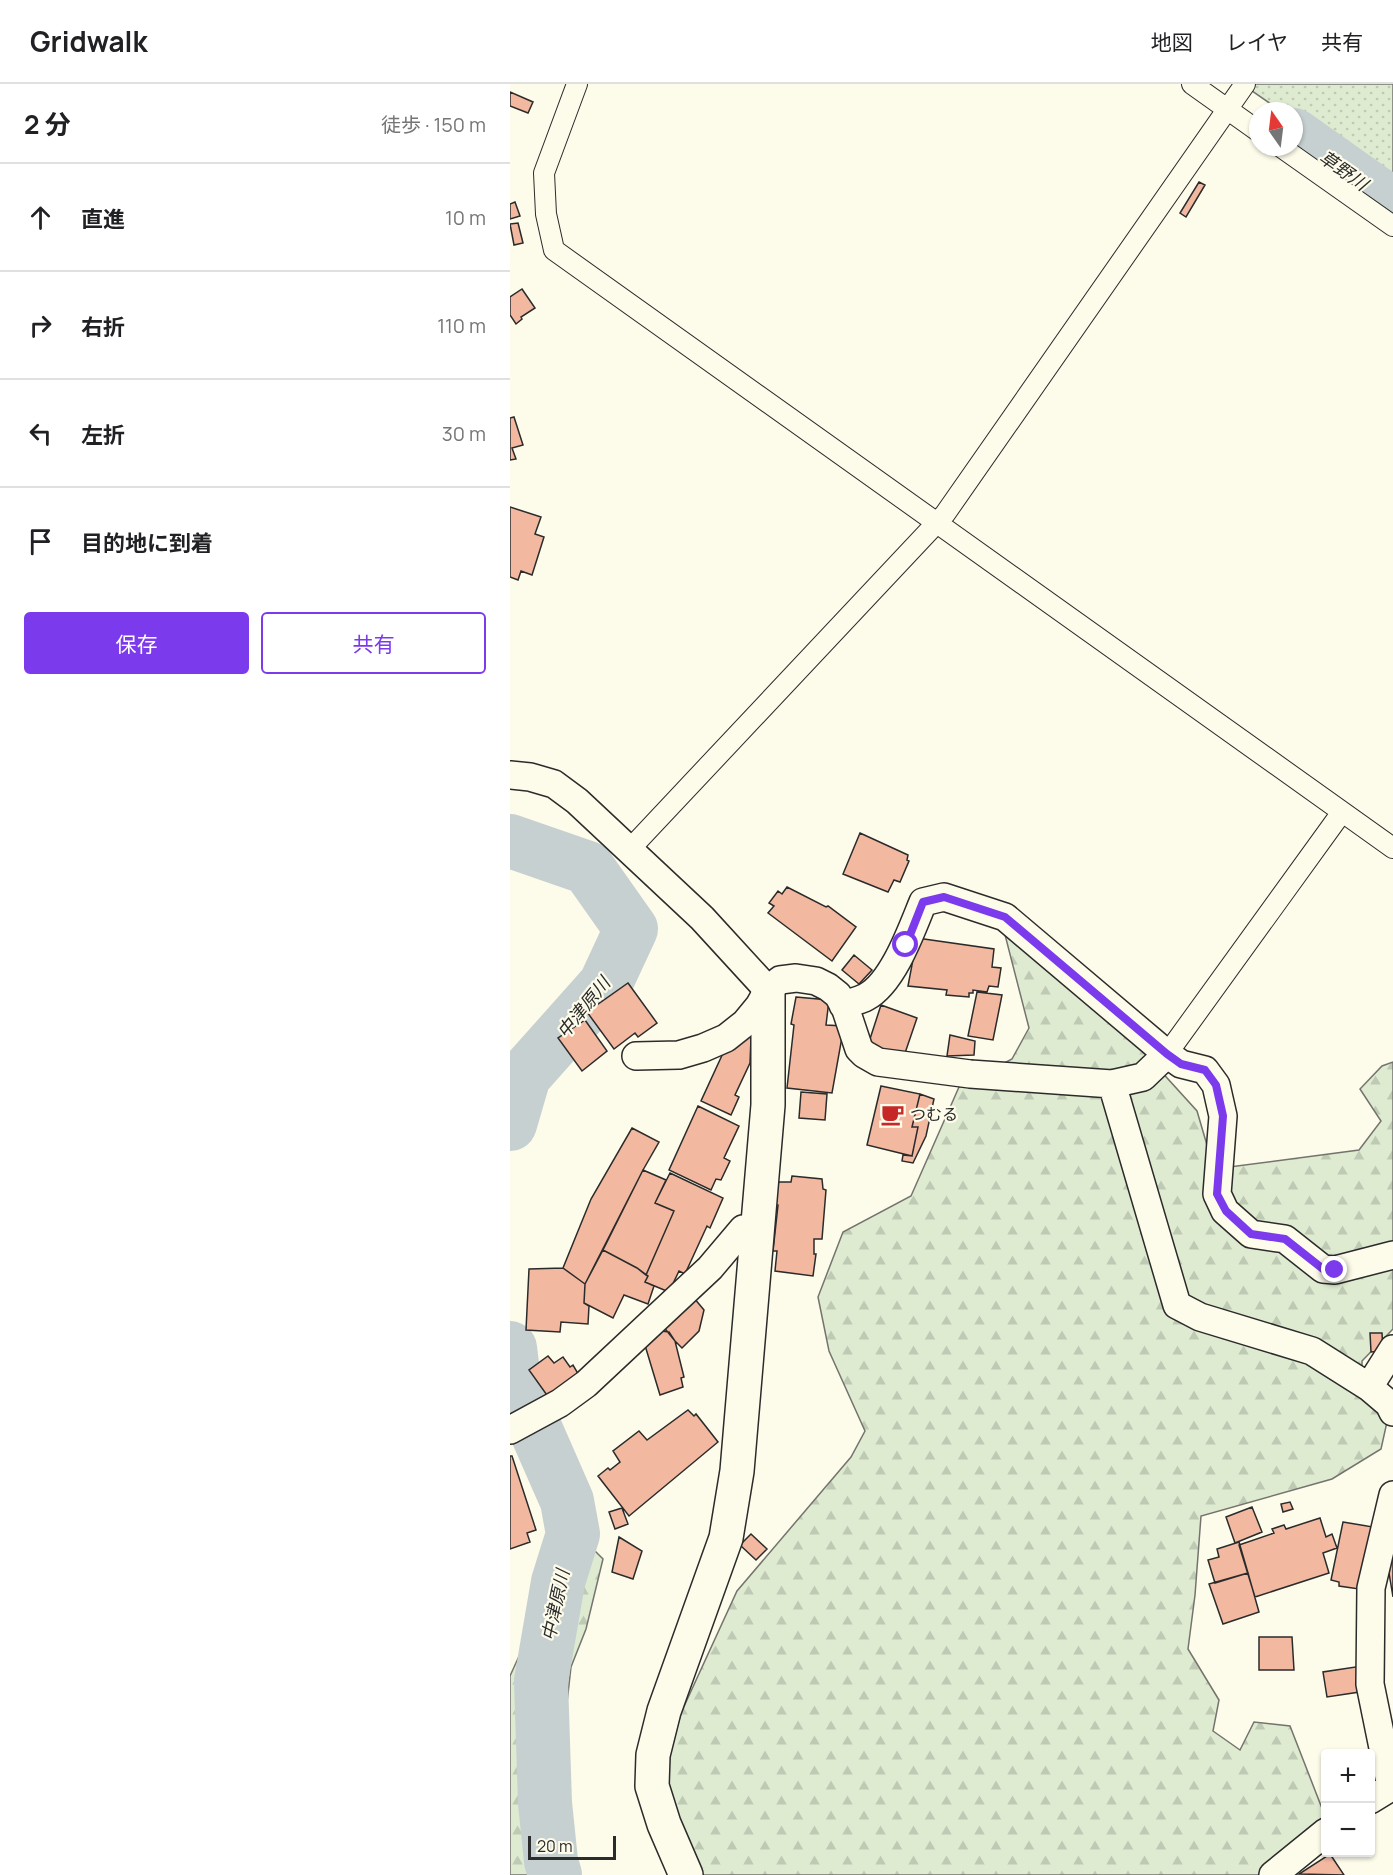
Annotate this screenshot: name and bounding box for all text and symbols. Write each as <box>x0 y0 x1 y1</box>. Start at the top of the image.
text: Gridwalk <box>30 22 147 60</box>
text: 地図 <box>1151 28 1193 56</box>
text: レイヤ <box>1226 28 1288 56</box>
text: 共有 <box>1321 28 1363 56</box>
north arrow <box>1249 102 1303 156</box>
text: 2 分 <box>24 106 71 142</box>
text: 徒歩 · 150 m <box>381 111 486 138</box>
water label: 草野川 <box>1315 145 1375 196</box>
icon: ahead <box>24 201 57 234</box>
text: 直進 <box>81 204 125 234</box>
text: 10 m <box>445 204 486 231</box>
icon: right <box>24 309 57 342</box>
text: 右折 <box>81 312 125 342</box>
text: 110 m <box>437 312 486 339</box>
icon: left <box>24 417 57 450</box>
text: 左折 <box>81 420 125 450</box>
text: 30 m <box>442 420 486 447</box>
icon: arrive <box>24 525 57 558</box>
text: 目的地に到着 <box>81 528 213 558</box>
button: 保存 <box>24 612 249 674</box>
button: 共有 <box>261 612 486 674</box>
route start <box>892 931 918 957</box>
water label: 中津原川 <box>551 970 616 1043</box>
cafe icon: つむる <box>879 1101 905 1127</box>
place label: つむる <box>910 1103 958 1125</box>
route end <box>1321 1256 1347 1282</box>
water label: 中津原川 <box>536 1565 575 1643</box>
map controls <box>1321 1749 1375 1857</box>
button: + <box>1321 1749 1375 1803</box>
button: − <box>1321 1803 1375 1857</box>
scale bar <box>528 1833 616 1860</box>
text: 20 m <box>537 1835 573 1857</box>

